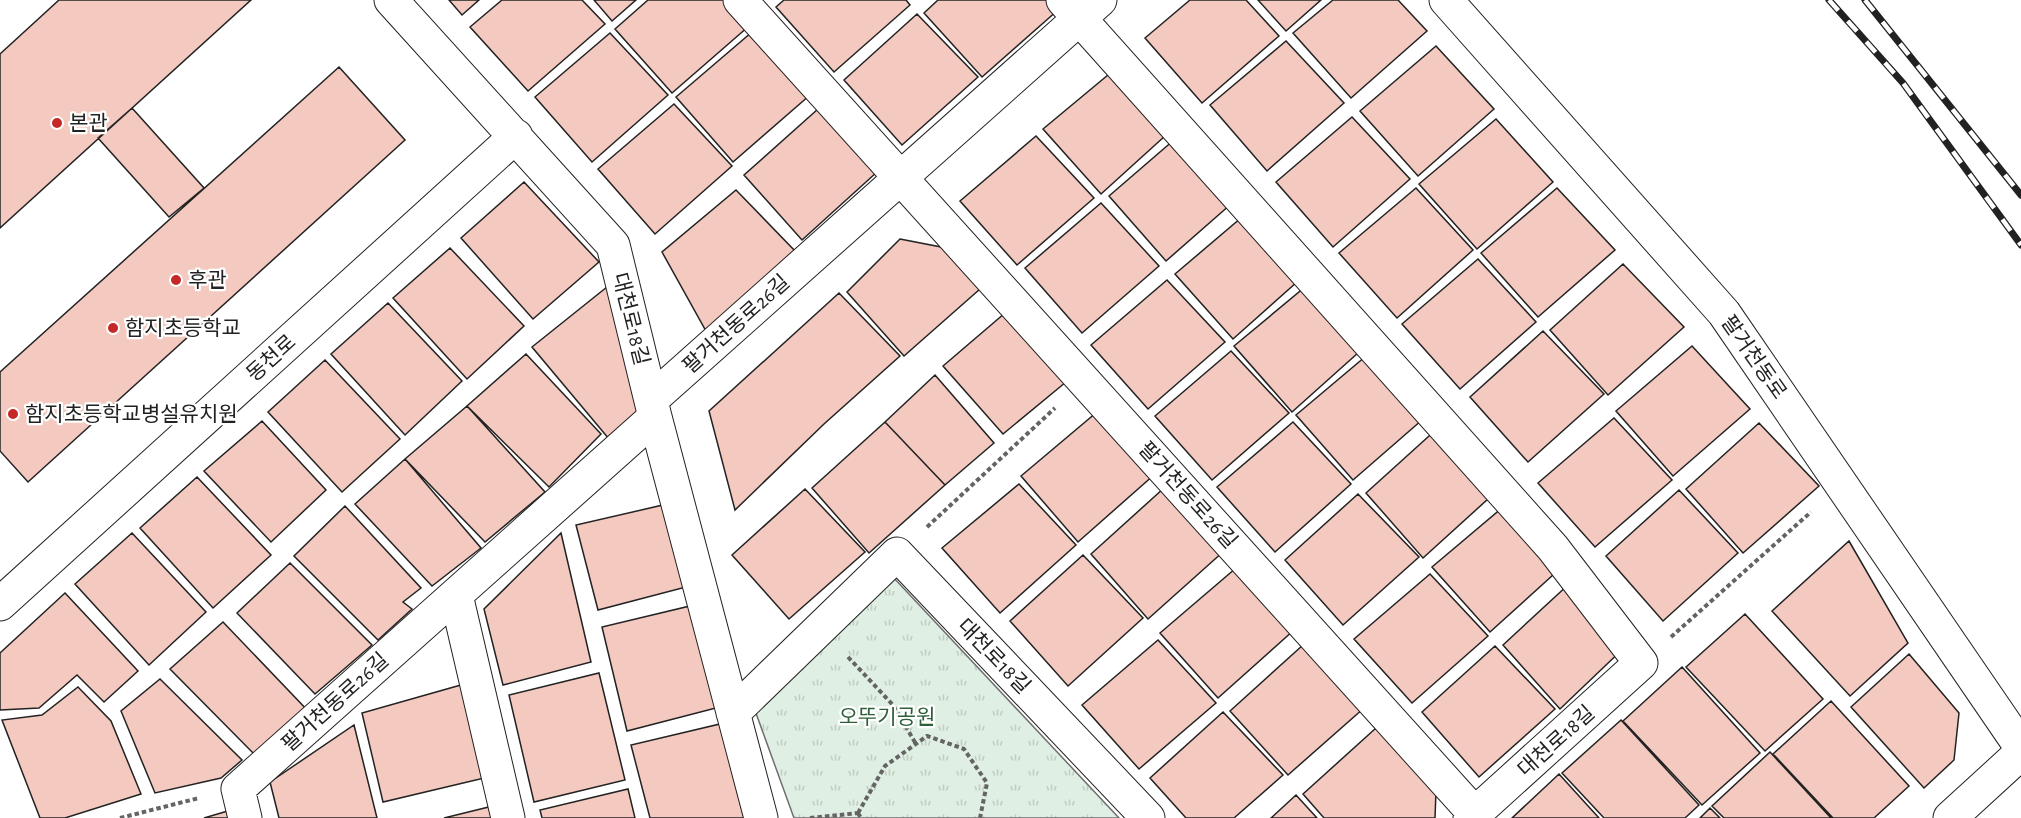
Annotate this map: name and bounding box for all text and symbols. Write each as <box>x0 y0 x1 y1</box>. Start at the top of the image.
place label: 본관 <box>69 112 108 134</box>
marker: 본관 <box>50 116 64 130</box>
place label: 후관 <box>188 269 227 291</box>
street label: 대천로18길 <box>609 271 653 367</box>
street label: 팔거천동로26길 <box>678 271 794 377</box>
marker: 후관 <box>169 273 183 287</box>
street label: 팔거천동로 <box>1717 311 1791 403</box>
place label: 함지초등학교 <box>125 317 241 339</box>
marker: 함지초등학교 <box>106 321 120 335</box>
street label: 동천로 <box>242 330 300 386</box>
place label: 함지초등학교병설유치원 <box>25 403 238 425</box>
marker: 함지초등학교병설유치원 <box>6 407 20 421</box>
street label: 팔거천동로26길 <box>1135 437 1241 553</box>
street label: 대천로18길 <box>953 614 1035 698</box>
street label: 팔거천동로26길 <box>277 649 393 755</box>
street label: 대천로18길 <box>1514 701 1598 781</box>
park label: 오뚜기공원 <box>839 706 935 728</box>

